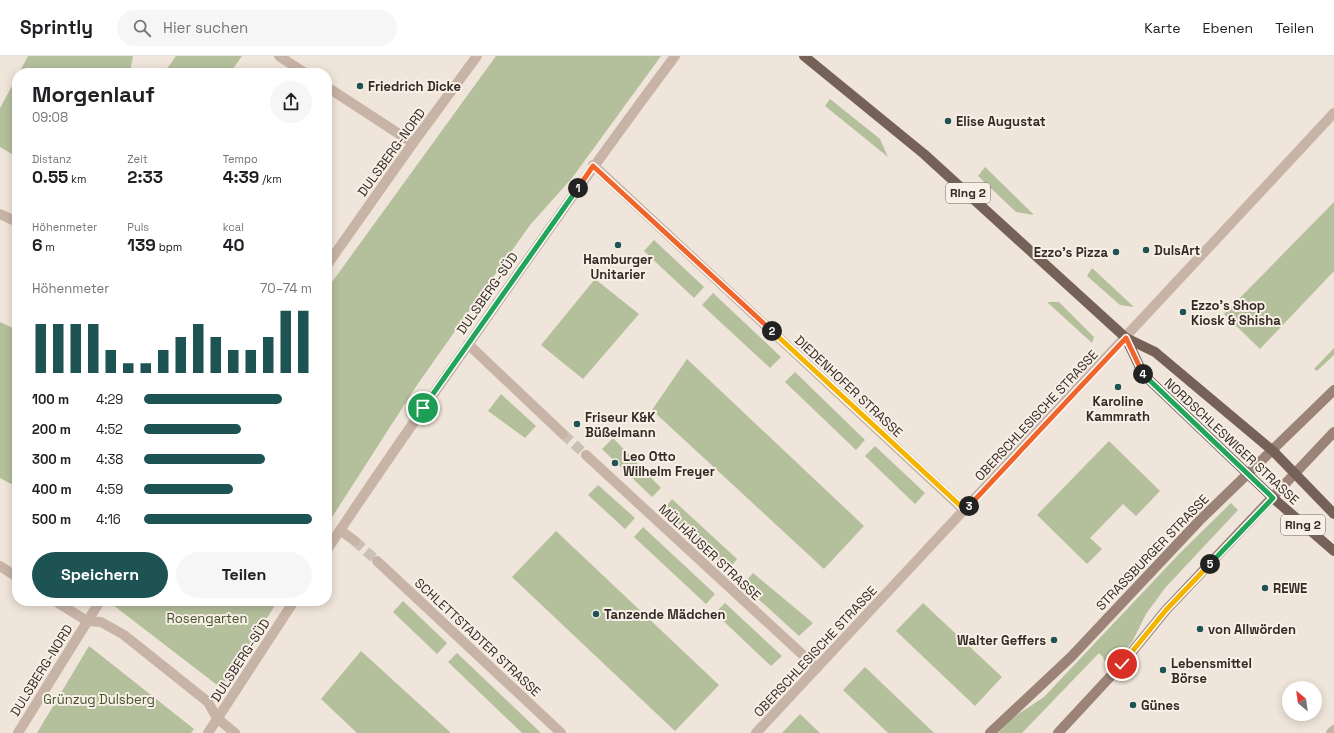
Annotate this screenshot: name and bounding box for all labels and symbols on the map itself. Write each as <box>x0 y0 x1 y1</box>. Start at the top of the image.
place label: Friedrich Dicke <box>368 78 461 95</box>
marker: Friedrich Dicke <box>355 81 365 91</box>
street label: DULSBERG-NORD <box>354 105 429 200</box>
place label: Elise Augustat <box>956 113 1046 130</box>
marker: Elise Augustat <box>943 116 953 126</box>
pin: 1 <box>568 178 588 198</box>
road number: Ring 2 <box>946 183 990 203</box>
marker: Hamburger Unitarier <box>613 240 623 250</box>
place label: DulsArt <box>1154 242 1200 259</box>
place label: Ezzo's Pizza <box>1034 244 1108 261</box>
marker: DulsArt <box>1141 245 1151 255</box>
marker: Ezzo's Pizza <box>1111 247 1121 257</box>
street label: DULSBERG-SÜD <box>453 249 522 338</box>
place label: Hamburger Unitarier <box>583 251 653 283</box>
place label: Ezzo's Shop Kiosk & Shisha <box>1191 297 1281 329</box>
marker: Ezzo's Shop Kiosk & Shisha <box>1178 307 1188 317</box>
pin: 2 <box>762 321 782 341</box>
street label: DIEDENHOFER STRASSE <box>791 332 906 441</box>
street label: OBERSCHLESISCHE STRASSE <box>971 346 1102 484</box>
pin: 4 <box>1133 364 1153 384</box>
street label: NORDSCHLESWIGER STRASSE <box>1161 374 1303 508</box>
marker: Karoline Kammrath <box>1113 382 1123 392</box>
pin <box>406 391 440 425</box>
place label: Karoline Kammrath <box>1086 393 1150 425</box>
place label: Friseur K&K Büßelmann <box>585 409 656 441</box>
marker: Friseur K&K Büßelmann <box>572 419 582 429</box>
place label: Leo Otto Wilhelm Freyer <box>623 448 715 480</box>
marker: Leo Otto Wilhelm Freyer <box>610 458 620 468</box>
street label: STRASSBURGER STRASSE <box>1092 491 1212 614</box>
pin: 3 <box>959 496 979 516</box>
street label: MÜLHÄUSER STRASSE <box>655 500 764 604</box>
road number: Ring 2 <box>1281 515 1325 535</box>
pin: 5 <box>1200 554 1220 574</box>
street label: SCHLETTSTADTER STRASSE <box>411 574 544 700</box>
place label: REWE <box>1273 580 1307 597</box>
street label: OBERSCHLESISCHE STRASSE <box>750 582 881 720</box>
marker: REWE <box>1260 583 1270 593</box>
place label: Tanzende Mädchen <box>604 606 726 623</box>
marker: Tanzende Mädchen <box>591 609 601 619</box>
park label: Rosengarten <box>167 610 247 627</box>
street label: DULSBERG-SÜD <box>207 615 274 705</box>
street label: DULSBERG-NORD <box>6 621 76 719</box>
place label: von Allwörden <box>1208 621 1296 638</box>
marker: von Allwörden <box>1195 624 1205 634</box>
place label: Walter Geffers <box>957 632 1046 649</box>
marker: Walter Geffers <box>1049 635 1059 645</box>
pin <box>1105 647 1139 681</box>
place label: Lebensmittel Börse <box>1171 655 1252 687</box>
marker: Lebensmittel Börse <box>1158 665 1168 675</box>
north arrow <box>1282 681 1322 721</box>
park label: Grünzug Dulsberg <box>43 691 155 708</box>
place label: Günes <box>1141 697 1180 714</box>
marker: Günes <box>1128 700 1138 710</box>

